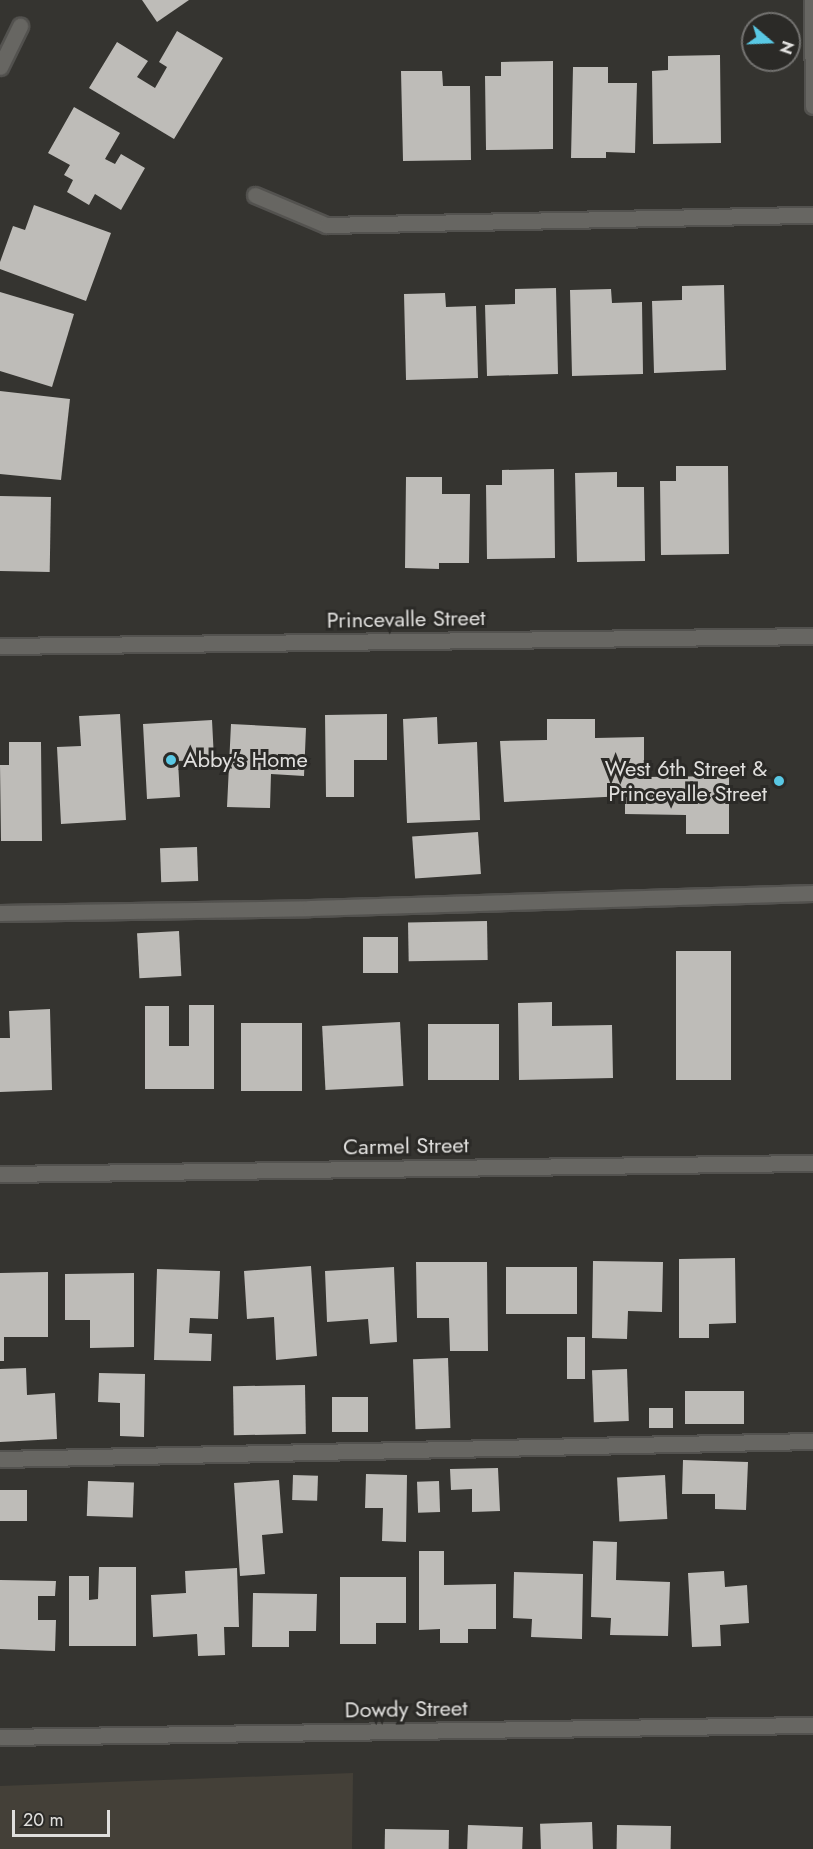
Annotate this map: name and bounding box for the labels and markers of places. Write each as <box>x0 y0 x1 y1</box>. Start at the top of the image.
place label: Abby's Home <box>183 747 308 773</box>
marker: Abby's Home <box>164 753 178 767</box>
place label: West 6th Street & Princevalle Street <box>605 755 767 806</box>
marker: West 6th Street & Princevalle Street <box>772 774 786 788</box>

